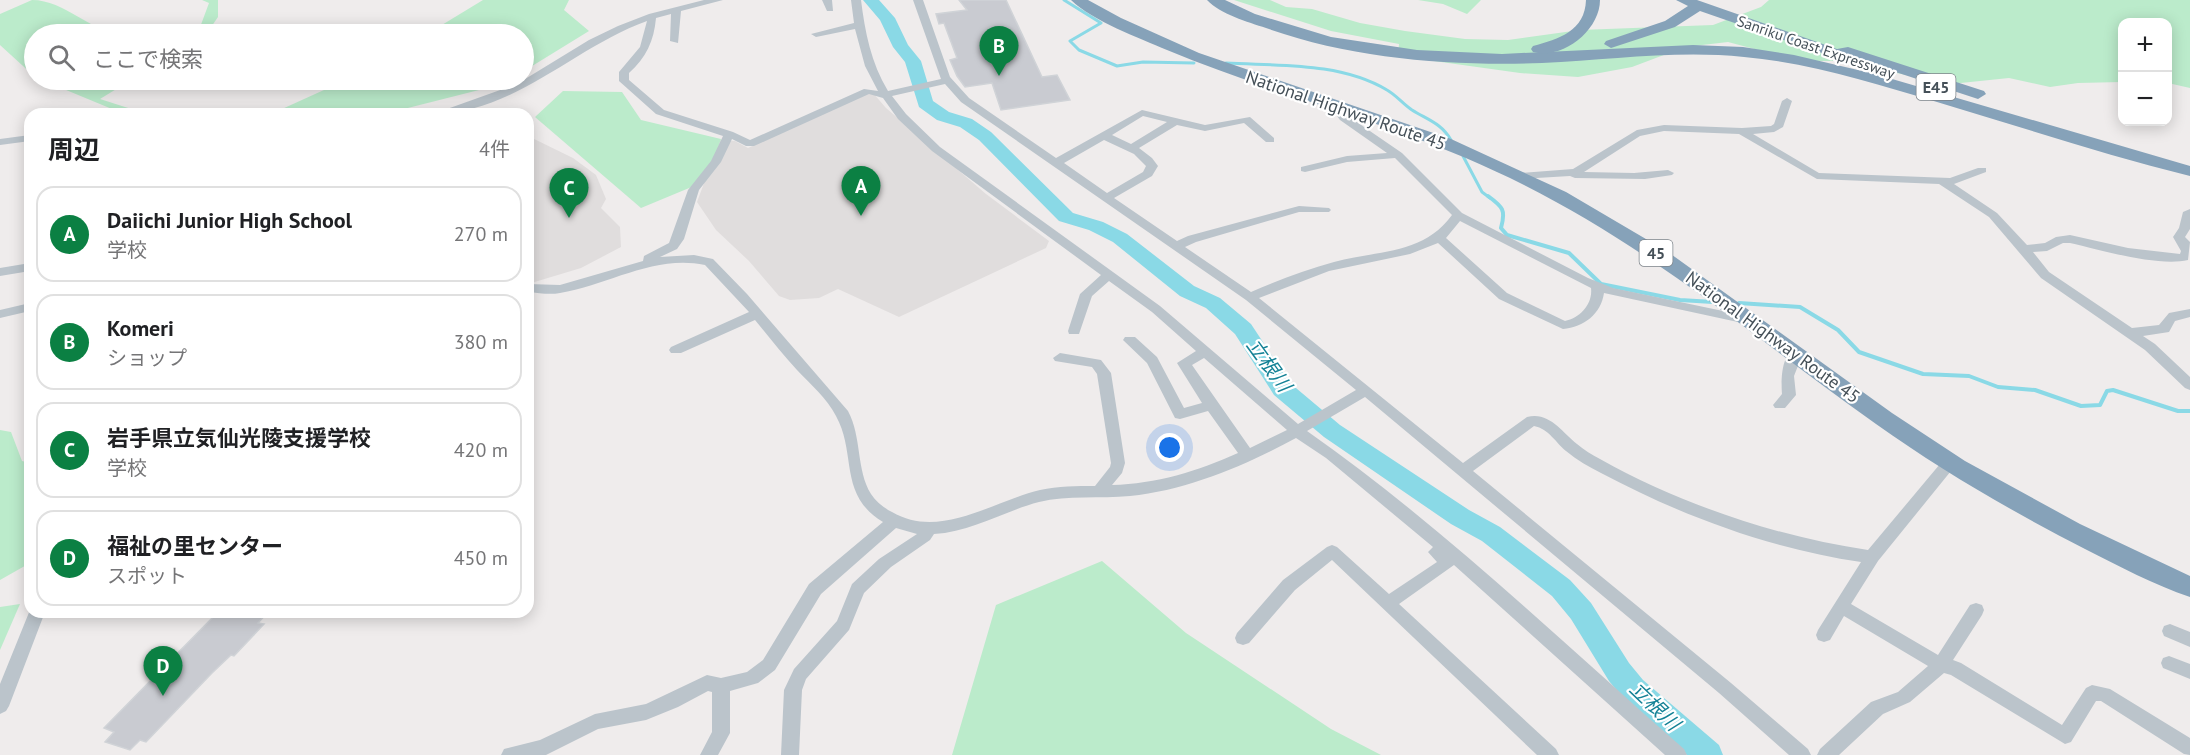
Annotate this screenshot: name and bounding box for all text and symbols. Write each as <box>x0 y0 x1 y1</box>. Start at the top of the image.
street label: Sanriku Coast Expressway <box>1735 11 1897 83</box>
map controls <box>2118 18 2172 126</box>
button: + <box>2118 18 2172 72</box>
search box <box>24 24 534 90</box>
pin: B <box>980 26 1018 76</box>
icon: search <box>45 41 78 74</box>
text: ここで検索 <box>93 45 203 73</box>
street label: National Highway Route 45 <box>1243 65 1449 155</box>
button: − <box>2118 72 2172 126</box>
road number: E45 <box>1916 74 1956 100</box>
text: 周辺 <box>48 133 100 166</box>
text: 4件 <box>479 136 510 162</box>
pin: A <box>842 166 880 216</box>
pin: C <box>550 168 588 218</box>
text: Daiichi Junior High School <box>107 206 352 234</box>
text: A <box>63 221 76 247</box>
text: 270 m <box>454 221 508 247</box>
text: 学校 <box>107 237 147 263</box>
road number: 45 <box>1640 240 1672 266</box>
street label: National Highway Route 45 <box>1681 266 1865 408</box>
text: Komeri <box>107 314 174 342</box>
text: B <box>64 329 75 355</box>
text: 380 m <box>454 329 508 355</box>
water label: 立根川 <box>1241 333 1298 399</box>
text: ショップ <box>107 345 187 371</box>
text: 岩手県立気仙光陵支援学校 <box>107 424 371 452</box>
your location <box>1155 433 1184 462</box>
text: C <box>64 437 75 463</box>
text: 420 m <box>454 437 508 463</box>
text: 学校 <box>107 455 147 481</box>
text: 福祉の里センター <box>107 532 283 560</box>
text: D <box>63 545 76 571</box>
text: 450 m <box>454 545 508 571</box>
text: スポット <box>107 563 187 589</box>
pin: D <box>144 646 182 696</box>
water label: 立根川 <box>1624 676 1687 738</box>

